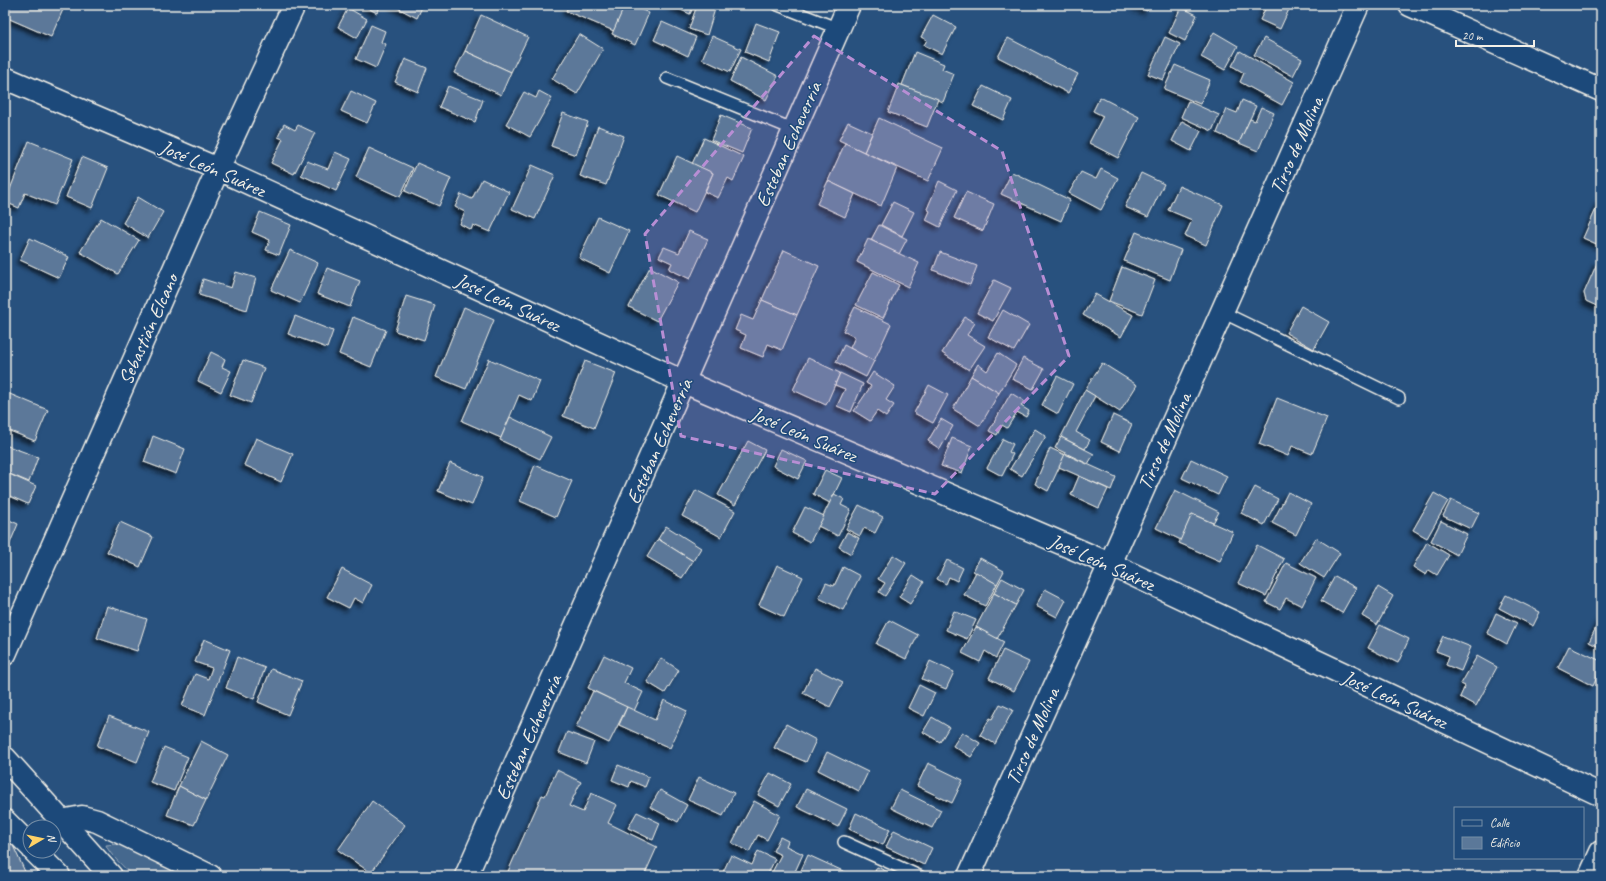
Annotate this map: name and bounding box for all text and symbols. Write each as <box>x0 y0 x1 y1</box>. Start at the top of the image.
scale bar <box>1456 22 1534 48</box>
text: 20 m <box>1462 28 1484 44</box>
street label: Esteban Echeverría <box>750 77 828 211</box>
street label: Tirso de Molina <box>1264 91 1330 198</box>
street label: José León Suárez <box>155 134 271 203</box>
street label: José León Suárez <box>451 267 566 338</box>
street label: Sebastián Elcano <box>113 268 185 388</box>
street label: Esteban Echeverría <box>621 374 699 508</box>
street label: Tirso de Molina <box>1132 387 1198 494</box>
street label: José León Suárez <box>746 401 862 469</box>
street label: José León Suárez <box>1044 528 1160 597</box>
street label: José León Suárez <box>1338 664 1453 735</box>
street label: Esteban Echeverría <box>490 670 568 804</box>
street label: Tirso de Molina <box>1000 682 1066 789</box>
legend <box>1454 807 1584 859</box>
text: Calle <box>1490 815 1510 831</box>
north arrow <box>22 819 62 859</box>
text: N <box>44 833 60 844</box>
text: Edificio <box>1490 835 1520 851</box>

